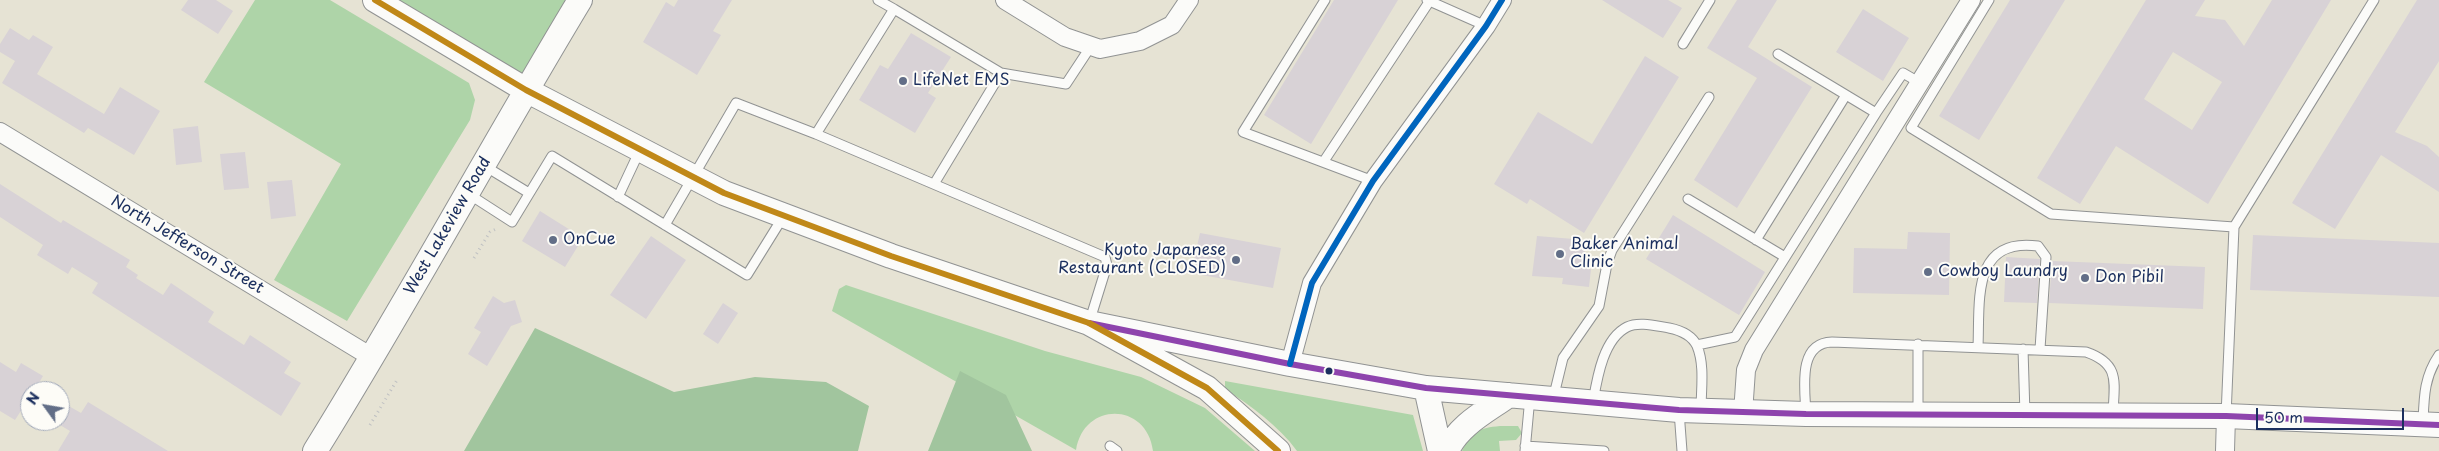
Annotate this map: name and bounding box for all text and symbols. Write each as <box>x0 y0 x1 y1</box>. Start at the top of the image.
place label: LifeNet EMS <box>913 71 1009 91</box>
marker: LifeNet EMS <box>897 75 909 87</box>
street label: West Lakeview Road <box>401 154 495 298</box>
street label: North Jefferson Street <box>107 192 267 298</box>
place label: OnCue <box>563 230 616 250</box>
marker: OnCue <box>547 234 559 246</box>
place label: Baker Animal Clinic <box>1570 235 1679 273</box>
place label: Kyoto Japanese Restaurant (CLOSED) <box>1058 241 1226 279</box>
marker: Baker Animal Clinic <box>1554 248 1566 260</box>
marker: Kyoto Japanese Restaurant (CLOSED) <box>1230 254 1242 266</box>
place label: Cowboy Laundry <box>1938 262 2068 282</box>
marker: Cowboy Laundry <box>1922 266 1934 278</box>
place label: Don Pibil <box>2095 268 2164 288</box>
marker: Don Pibil <box>2079 272 2091 284</box>
unlabelled marker <box>1324 366 1334 376</box>
north arrow <box>20 381 70 431</box>
text: N <box>21 388 45 409</box>
scale bar <box>2259 398 2406 430</box>
text: 50 m <box>2264 405 2303 428</box>

